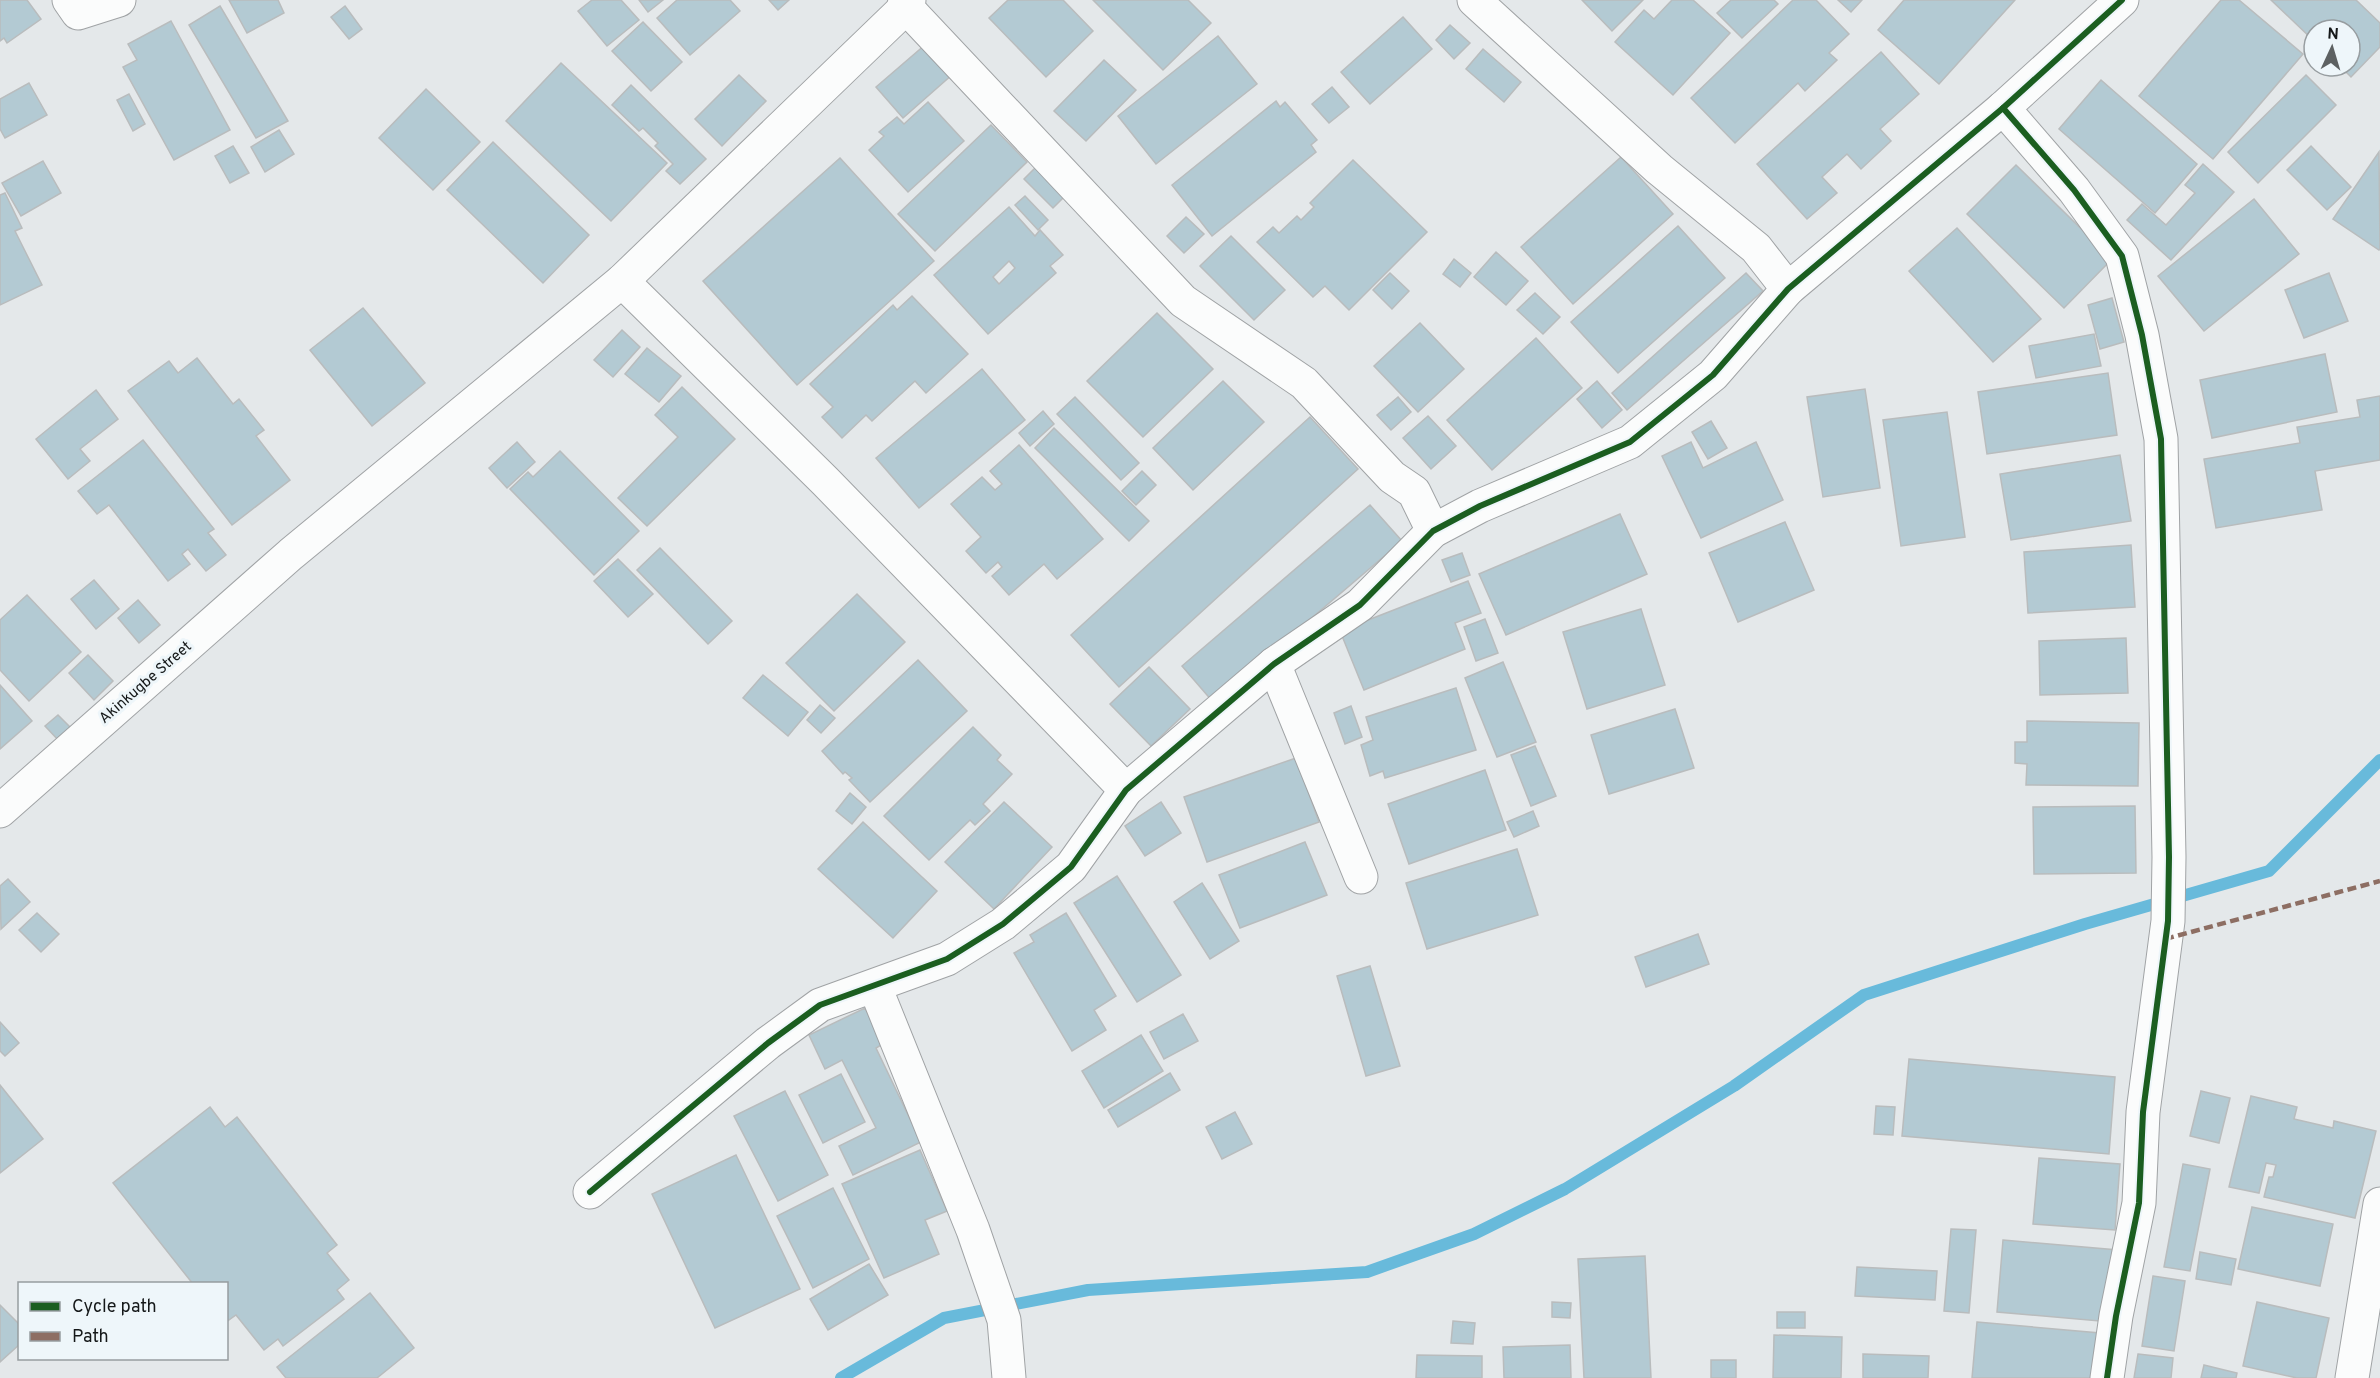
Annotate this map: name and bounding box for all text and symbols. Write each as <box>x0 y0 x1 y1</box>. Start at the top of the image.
north arrow <box>2302 18 2362 78</box>
text: N <box>2326 25 2339 45</box>
street label: Akinkugbe Street <box>96 638 196 729</box>
legend <box>18 1282 228 1360</box>
text: Cycle path <box>72 1296 157 1319</box>
text: Path <box>72 1326 109 1349</box>

